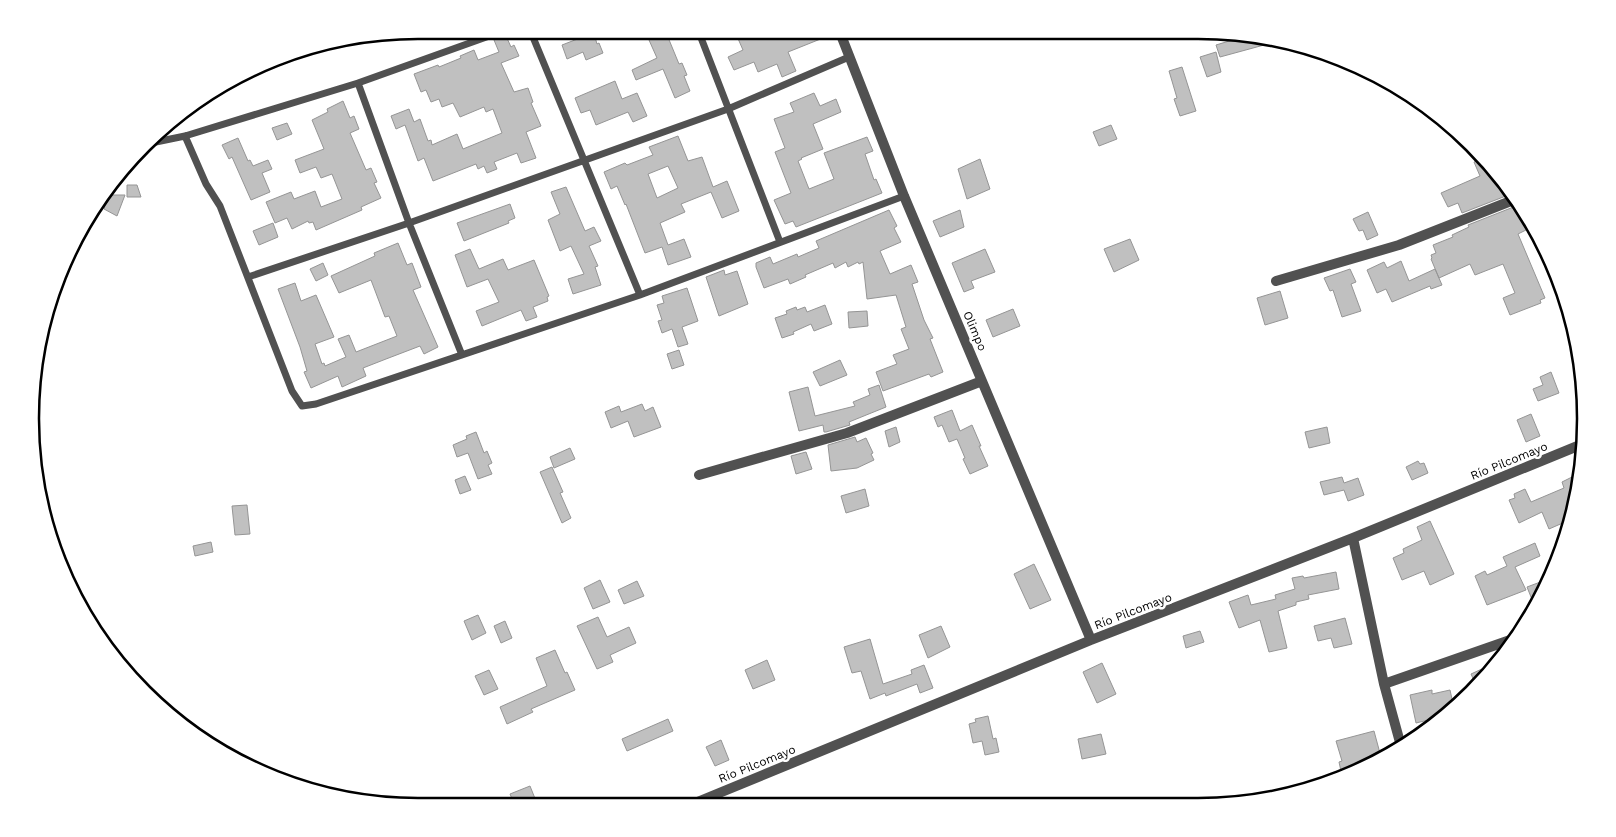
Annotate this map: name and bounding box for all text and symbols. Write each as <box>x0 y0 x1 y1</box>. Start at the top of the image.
street label: Olimpo <box>960 309 990 353</box>
street label: Río Pilcomayo <box>1468 439 1550 483</box>
street label: Río Pilcomayo <box>1092 590 1174 632</box>
street label: Río Pilcomayo <box>716 742 798 786</box>

